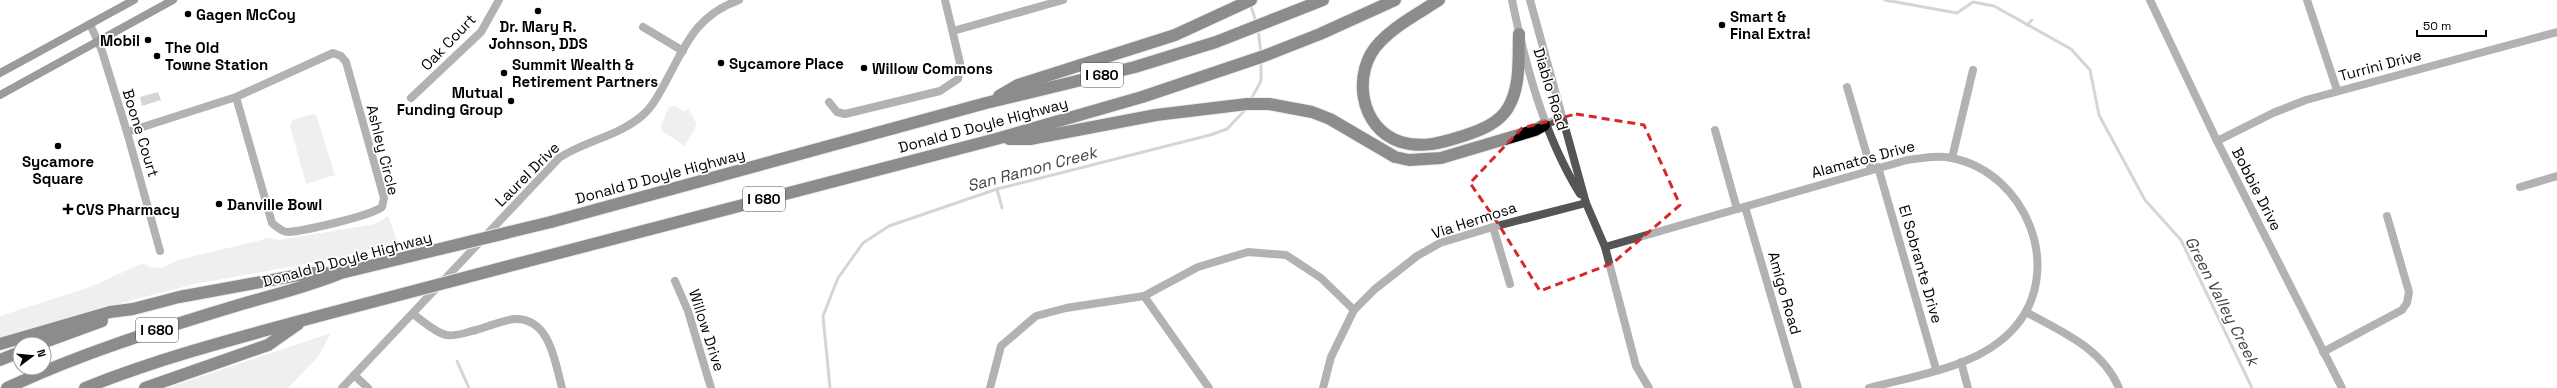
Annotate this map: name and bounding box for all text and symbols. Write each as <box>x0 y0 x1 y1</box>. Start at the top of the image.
place label: Gagen McCoy <box>196 5 296 24</box>
marker: Dr. Mary R. Johnson, DDS <box>533 6 543 16</box>
place label: Smart & Final Extra! <box>1730 7 1811 43</box>
marker: Gagen McCoy <box>183 9 193 19</box>
street label: Oak Court <box>416 10 480 74</box>
scale bar <box>2417 12 2486 38</box>
place label: Dr. Mary R. Johnson, DDS <box>488 17 588 53</box>
text: 50 m <box>2423 18 2451 34</box>
marker: Smart & Final Extra! <box>1717 20 1727 30</box>
place label: Mobil <box>100 31 140 50</box>
marker: Mobil <box>143 35 153 45</box>
place label: The Old Towne Station <box>165 38 268 74</box>
street label: Diablo Road <box>1529 45 1573 133</box>
street label: Turrini Drive <box>2337 45 2423 85</box>
marker: The Old Towne Station <box>152 51 162 61</box>
place label: Sycamore Place <box>729 54 844 73</box>
place label: Summit Wealth & Retirement Partners <box>512 55 658 91</box>
marker: Sycamore Place <box>716 58 726 68</box>
place label: Willow Commons <box>872 59 993 78</box>
marker: Willow Commons <box>859 63 869 73</box>
road number: I 680 <box>1081 63 1123 87</box>
marker: Summit Wealth & Retirement Partners <box>499 68 509 78</box>
place label: Mutual Funding Group <box>397 83 503 119</box>
street label: Boone Court <box>119 87 163 179</box>
street label: Donald D Doyle Highway <box>896 93 1070 157</box>
marker: Mutual Funding Group <box>506 96 516 106</box>
street label: Ashley Circle <box>363 103 403 197</box>
street label: Alamatos Drive <box>1809 136 1917 182</box>
street label: Laurel Drive <box>491 138 563 210</box>
marker: Sycamore Square <box>53 141 63 151</box>
water label: San Ramon Creek <box>965 141 1101 196</box>
street label: Donald D Doyle Highway <box>573 144 747 208</box>
street label: Bobbie Drive <box>2228 144 2286 234</box>
place label: Sycamore Square <box>22 152 94 188</box>
road number: I 680 <box>743 187 785 211</box>
place label: Danville Bowl <box>227 195 322 214</box>
street label: Via Hermosa <box>1429 197 1519 243</box>
marker: Danville Bowl <box>214 199 224 209</box>
place label: CVS Pharmacy <box>76 200 180 219</box>
street label: El Sobrante Drive <box>1895 203 1947 326</box>
marker: CVS Pharmacy <box>63 204 73 214</box>
street label: Donald D Doyle Highway <box>260 227 434 291</box>
water label: Green Valley Creek <box>2180 233 2265 371</box>
street label: Amigo Road <box>1764 249 1806 337</box>
street label: Willow Drive <box>685 287 729 374</box>
road number: I 680 <box>136 318 178 342</box>
north arrow <box>12 336 52 376</box>
text: N <box>34 348 49 359</box>

